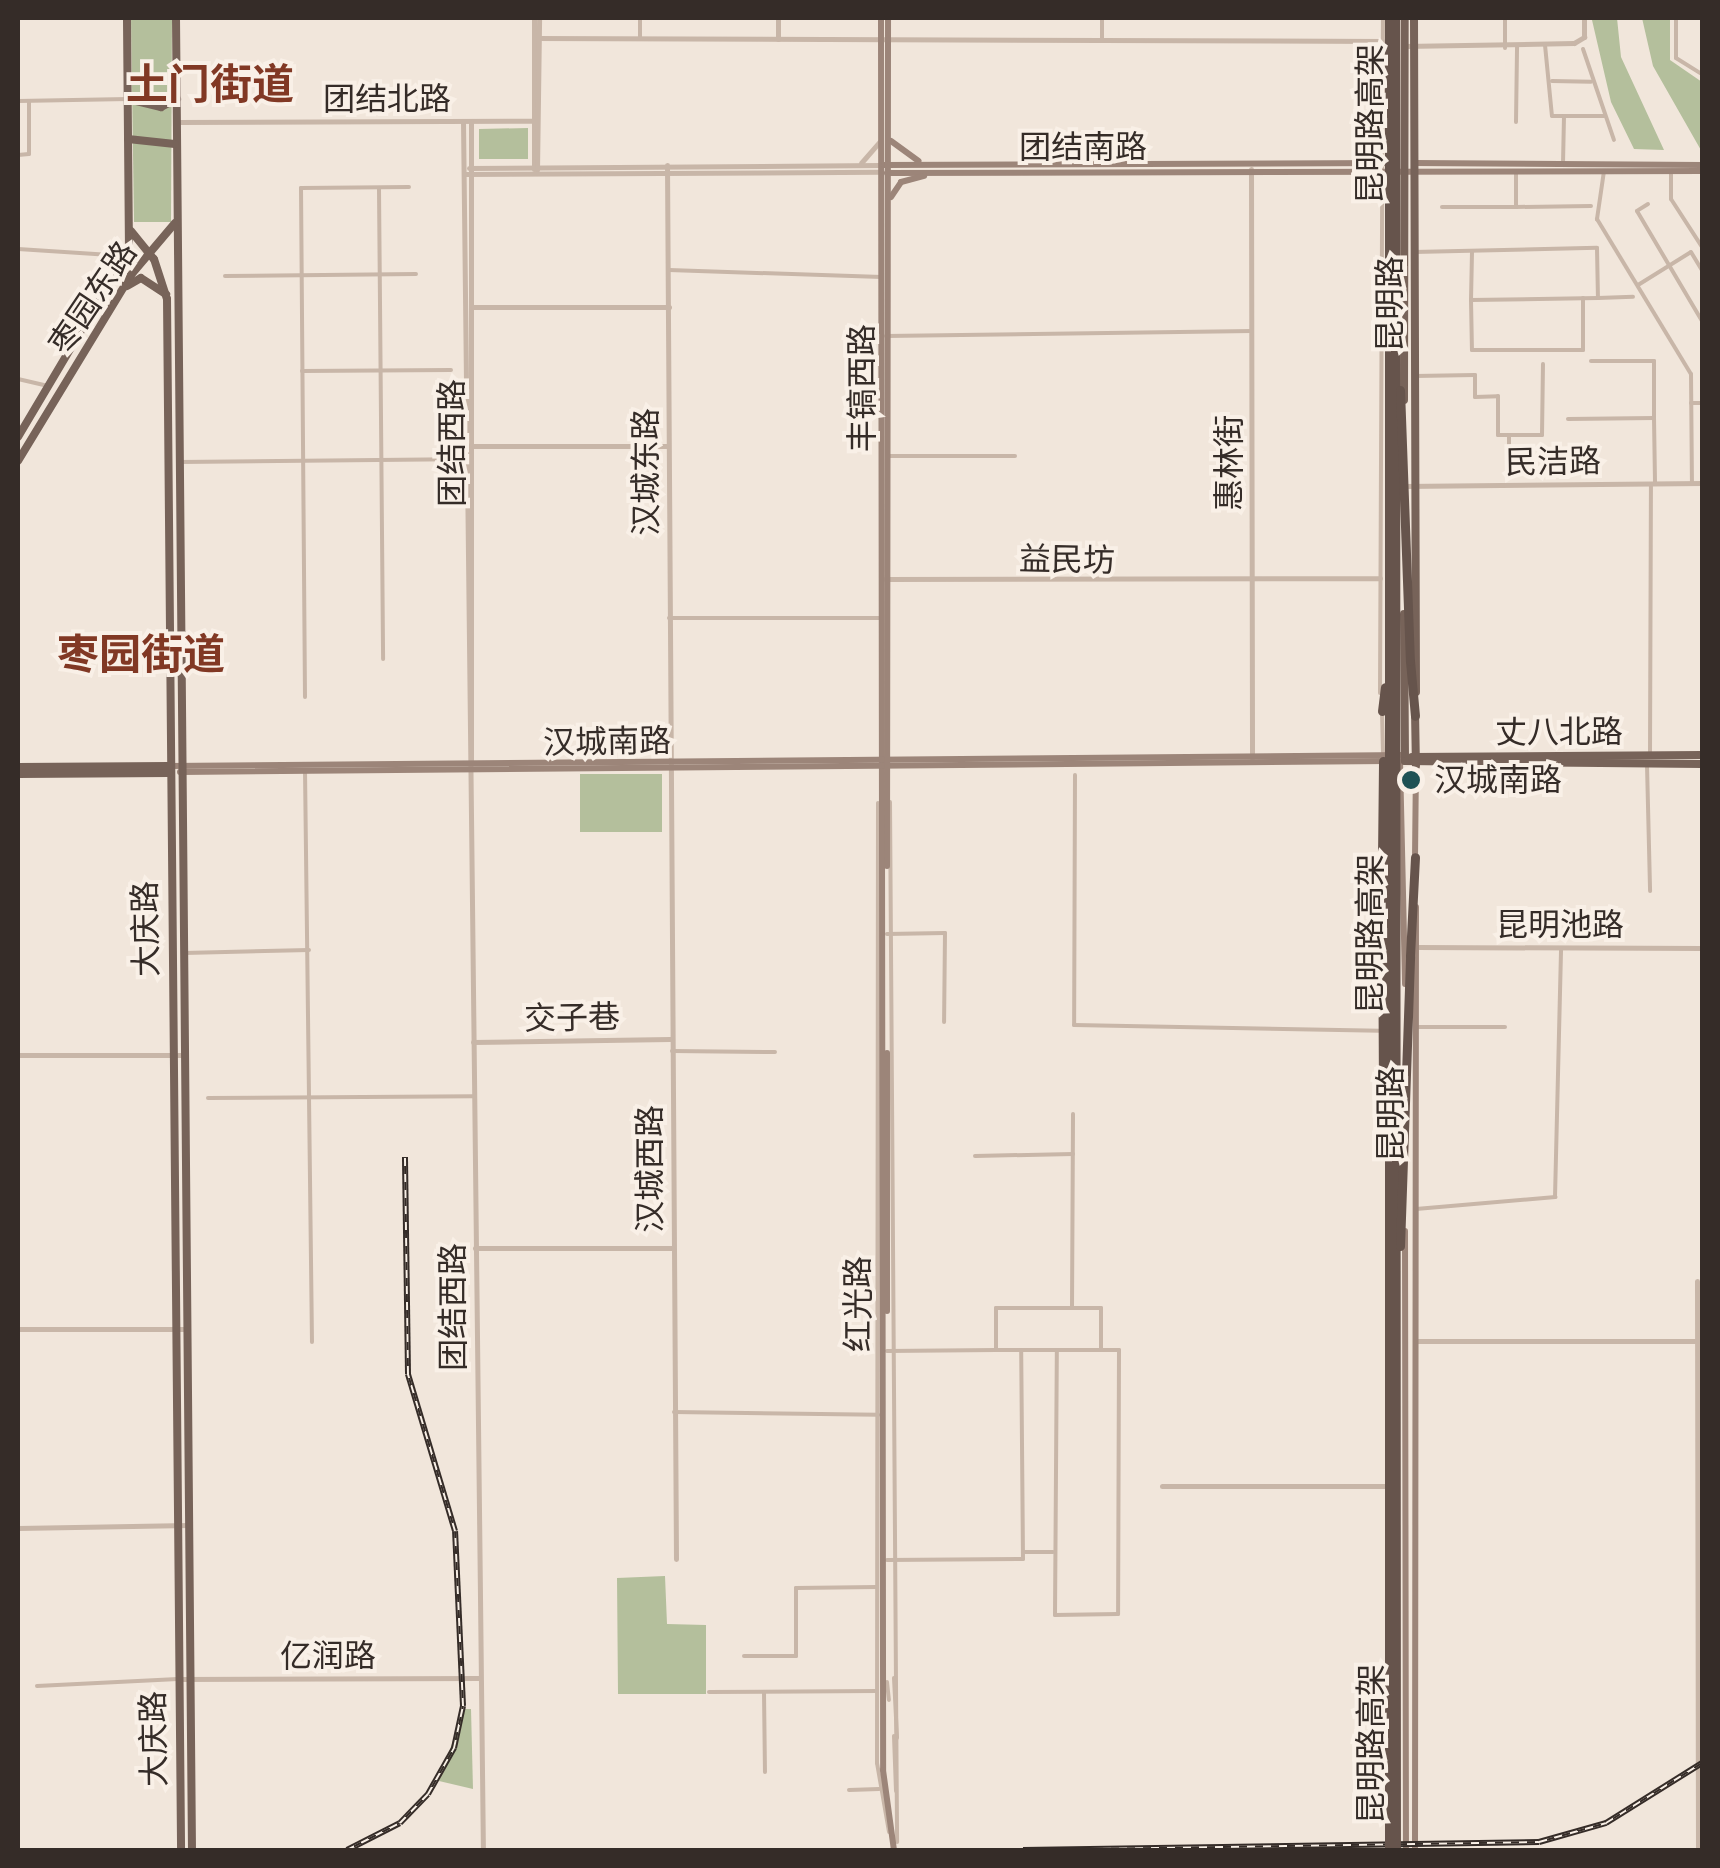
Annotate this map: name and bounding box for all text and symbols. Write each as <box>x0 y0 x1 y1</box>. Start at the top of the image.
street label: 昆明路高架 <box>1351 44 1389 204</box>
district label: 土门街道 <box>126 60 294 110</box>
street label: 团结北路 <box>323 80 451 118</box>
street label: 团结南路 <box>1019 128 1147 166</box>
street label: 枣园东路 <box>41 234 145 362</box>
street label: 昆明路 <box>1371 256 1409 352</box>
street label: 丰镐西路 <box>843 324 881 452</box>
street label: 团结西路 <box>433 379 471 507</box>
street label: 汉城东路 <box>627 408 665 536</box>
street label: 惠林街 <box>1210 415 1248 511</box>
street label: 民洁路 <box>1505 442 1601 482</box>
street label: 益民坊 <box>1019 540 1115 580</box>
district label: 枣园街道 <box>57 630 225 680</box>
street label: 丈八北路 <box>1495 713 1623 751</box>
street label: 汉城南路 <box>543 722 671 762</box>
place label: 汉城南路 <box>1434 761 1562 799</box>
marker: 汉城南路 <box>1398 767 1424 793</box>
street label: 昆明路高架 <box>1351 854 1389 1014</box>
street label: 大庆路 <box>126 881 166 977</box>
street label: 昆明池路 <box>1496 906 1624 944</box>
street label: 交子巷 <box>524 998 620 1038</box>
street label: 昆明路 <box>1372 1066 1410 1162</box>
street label: 汉城西路 <box>631 1105 669 1233</box>
street label: 团结西路 <box>434 1243 472 1371</box>
street label: 红光路 <box>839 1256 877 1352</box>
street label: 亿润路 <box>280 1637 376 1675</box>
street label: 昆明路高架 <box>1352 1664 1390 1824</box>
street label: 大庆路 <box>134 1691 174 1787</box>

